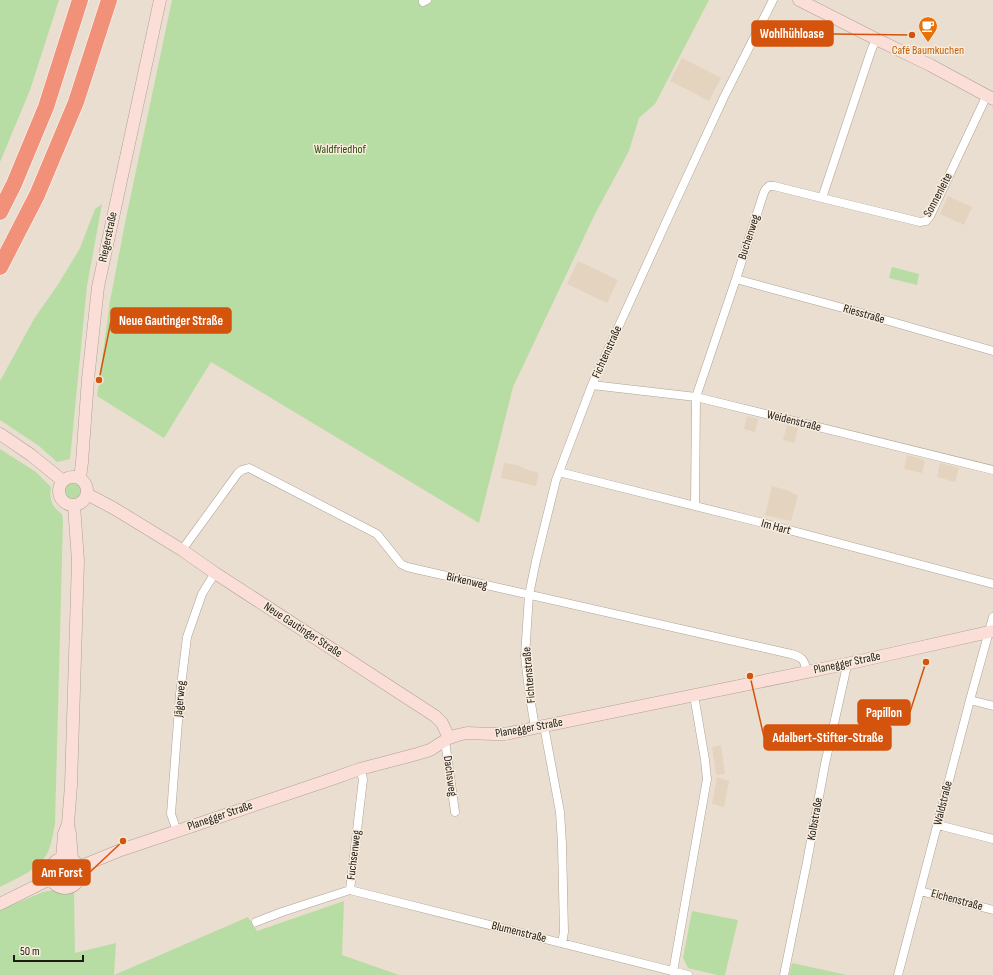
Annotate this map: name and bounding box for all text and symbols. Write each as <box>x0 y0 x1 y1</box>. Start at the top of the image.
cafe icon: Café Baumkuchen <box>917 15 939 43</box>
callout: Wohlhühloase <box>752 21 833 46</box>
text: Wohlhühloase <box>760 26 825 42</box>
place label: Café Baumkuchen <box>892 43 964 58</box>
park label: Waldfriedhof <box>314 142 366 157</box>
street label: Sonnenleite <box>920 170 956 220</box>
street label: Riegerstraße <box>95 210 121 264</box>
street label: Buchenweg <box>735 212 763 261</box>
street label: Riesstraße <box>842 301 887 327</box>
callout: Neue Gautinger Straße <box>111 308 231 333</box>
text: Neue Gautinger Straße <box>119 313 223 329</box>
street label: Fichtenstraße <box>589 323 625 381</box>
street label: Weidenstraße <box>765 407 823 435</box>
street label: Im Hart <box>760 516 793 538</box>
street label: Birkenweg <box>445 569 489 593</box>
street label: Neue Gautinger Straße <box>261 599 345 661</box>
street label: Fichtenstraße <box>519 646 539 704</box>
street label: Planegger Straße <box>812 649 882 677</box>
street label: Jägerweg <box>171 680 189 719</box>
callout: Papillon <box>858 700 910 725</box>
text: Papillon <box>866 705 902 721</box>
street label: Planegger Straße <box>494 715 564 741</box>
callout: Adalbert-Stifter-Straße <box>764 725 891 750</box>
text: Adalbert-Stifter-Straße <box>772 730 884 746</box>
street label: Dachsweg <box>440 755 460 798</box>
street label: Waldstraße <box>930 779 956 827</box>
street label: Kolbstraße <box>804 796 826 842</box>
street label: Planegger Straße <box>185 798 255 834</box>
street label: Fuchsenweg <box>344 829 365 881</box>
callout: Am Forst <box>33 860 90 885</box>
text: Am Forst <box>40 865 83 881</box>
street label: Eichenstraße <box>930 886 985 914</box>
street label: Blumenstraße <box>490 918 548 946</box>
scale bar <box>14 937 83 963</box>
text: 50 m <box>20 944 40 959</box>

